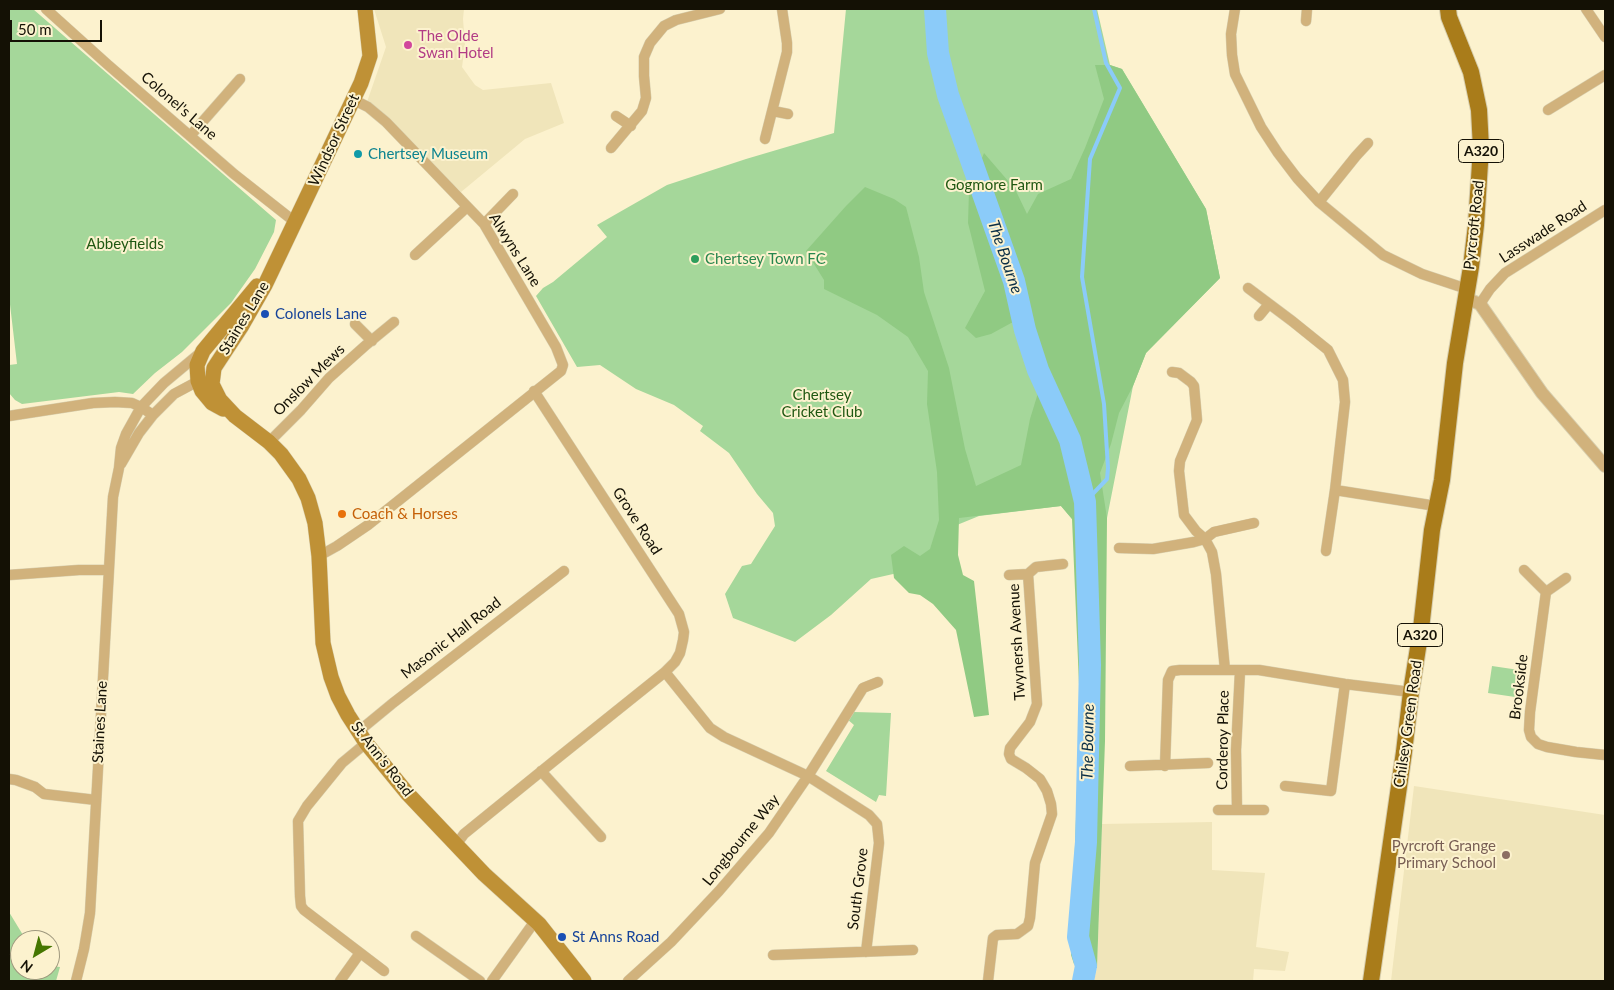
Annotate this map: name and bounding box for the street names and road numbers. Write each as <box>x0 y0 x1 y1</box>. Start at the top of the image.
street label: Colonel's Lane <box>137 68 221 144</box>
street label: Windsor Street <box>305 91 363 189</box>
road number: A320 <box>1458 140 1504 162</box>
street label: Pyrcroft Road <box>1460 179 1488 271</box>
street label: Lasswade Road <box>1496 197 1590 267</box>
street label: Alwyns Lane <box>485 210 545 290</box>
street label: Staines Lane <box>215 278 273 358</box>
street label: Onslow Mews <box>269 340 349 420</box>
street label: Grove Road <box>609 484 665 558</box>
street label: Twynersh Avenue <box>1005 583 1029 701</box>
street label: Masonic Hall Road <box>397 593 505 683</box>
road number: A320 <box>1398 624 1442 646</box>
street label: Brookside <box>1506 653 1532 721</box>
street label: Chilsey Green Road <box>1390 659 1426 789</box>
street label: Staines Lane <box>89 680 111 764</box>
street label: Corderoy Place <box>1213 690 1233 790</box>
street label: St Ann's Road <box>347 718 417 800</box>
street label: Longbourne Way <box>699 791 783 889</box>
street label: South Grove <box>844 847 872 931</box>

